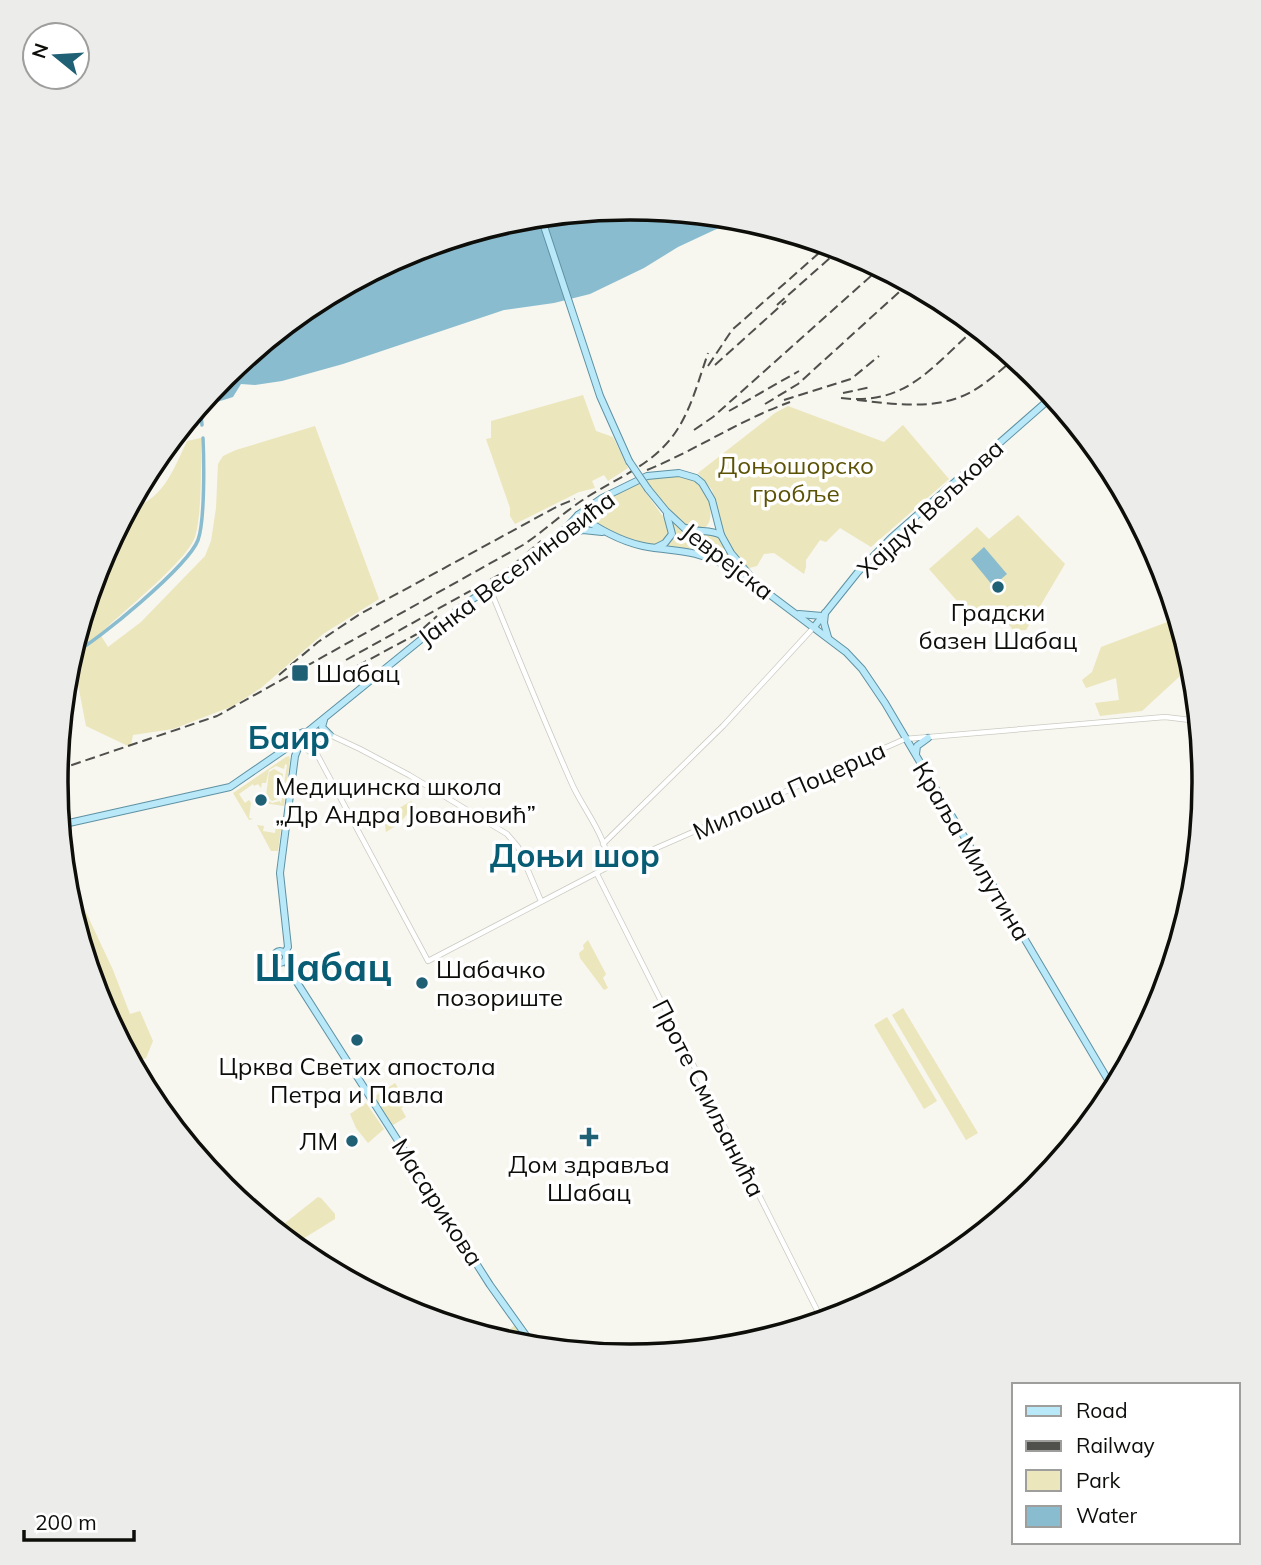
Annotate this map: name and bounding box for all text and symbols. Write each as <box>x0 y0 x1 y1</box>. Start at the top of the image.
north arrow <box>21 21 91 91</box>
text: N <box>26 40 53 61</box>
street label: Хајдук Вељкова <box>851 433 1009 583</box>
park label: Доњошорско гробље <box>718 450 874 508</box>
street label: Јанка Веселиновића <box>412 484 620 652</box>
street label: Јеврејска <box>676 516 780 606</box>
marker: Градски базен Шабац <box>990 579 1006 595</box>
place label: Градски базен Шабац <box>919 597 1077 655</box>
place label: Шабац <box>316 658 400 688</box>
marker: Шабац <box>290 663 310 683</box>
district label: Баир <box>248 717 330 757</box>
street label: Милоша Поцерца <box>688 734 890 846</box>
street label: Краља Милутина <box>907 756 1037 946</box>
place label: Медицинска школа „Др Андра Јовановић” <box>275 771 536 829</box>
marker: Медицинска школа „Др Андра Јовановић” <box>253 792 269 808</box>
district label: Доњи шор <box>490 835 660 875</box>
district label: Шабац <box>254 943 392 991</box>
place label: Шабачко позориште <box>436 954 563 1012</box>
marker: Шабачко позориште <box>414 975 430 991</box>
street label: Проте Смиљанића <box>646 994 772 1202</box>
marker: Црква Светих апостола Петра и Павла <box>349 1032 365 1048</box>
place label: Црква Светих апостола Петра и Павла <box>218 1051 496 1109</box>
place label: ЛМ <box>299 1126 338 1156</box>
marker: Дом здравља Шабац <box>579 1127 599 1147</box>
marker: ЛМ <box>344 1133 360 1149</box>
street label: Масарикова <box>386 1133 490 1271</box>
place label: Дом здравља Шабац <box>508 1149 670 1207</box>
legend <box>1012 1383 1240 1544</box>
text: Road <box>1076 1397 1127 1423</box>
text: Railway <box>1076 1432 1155 1458</box>
text: Park <box>1076 1467 1120 1493</box>
scale bar <box>24 1498 135 1542</box>
text: Water <box>1076 1502 1137 1528</box>
text: 200 m <box>35 1509 97 1535</box>

